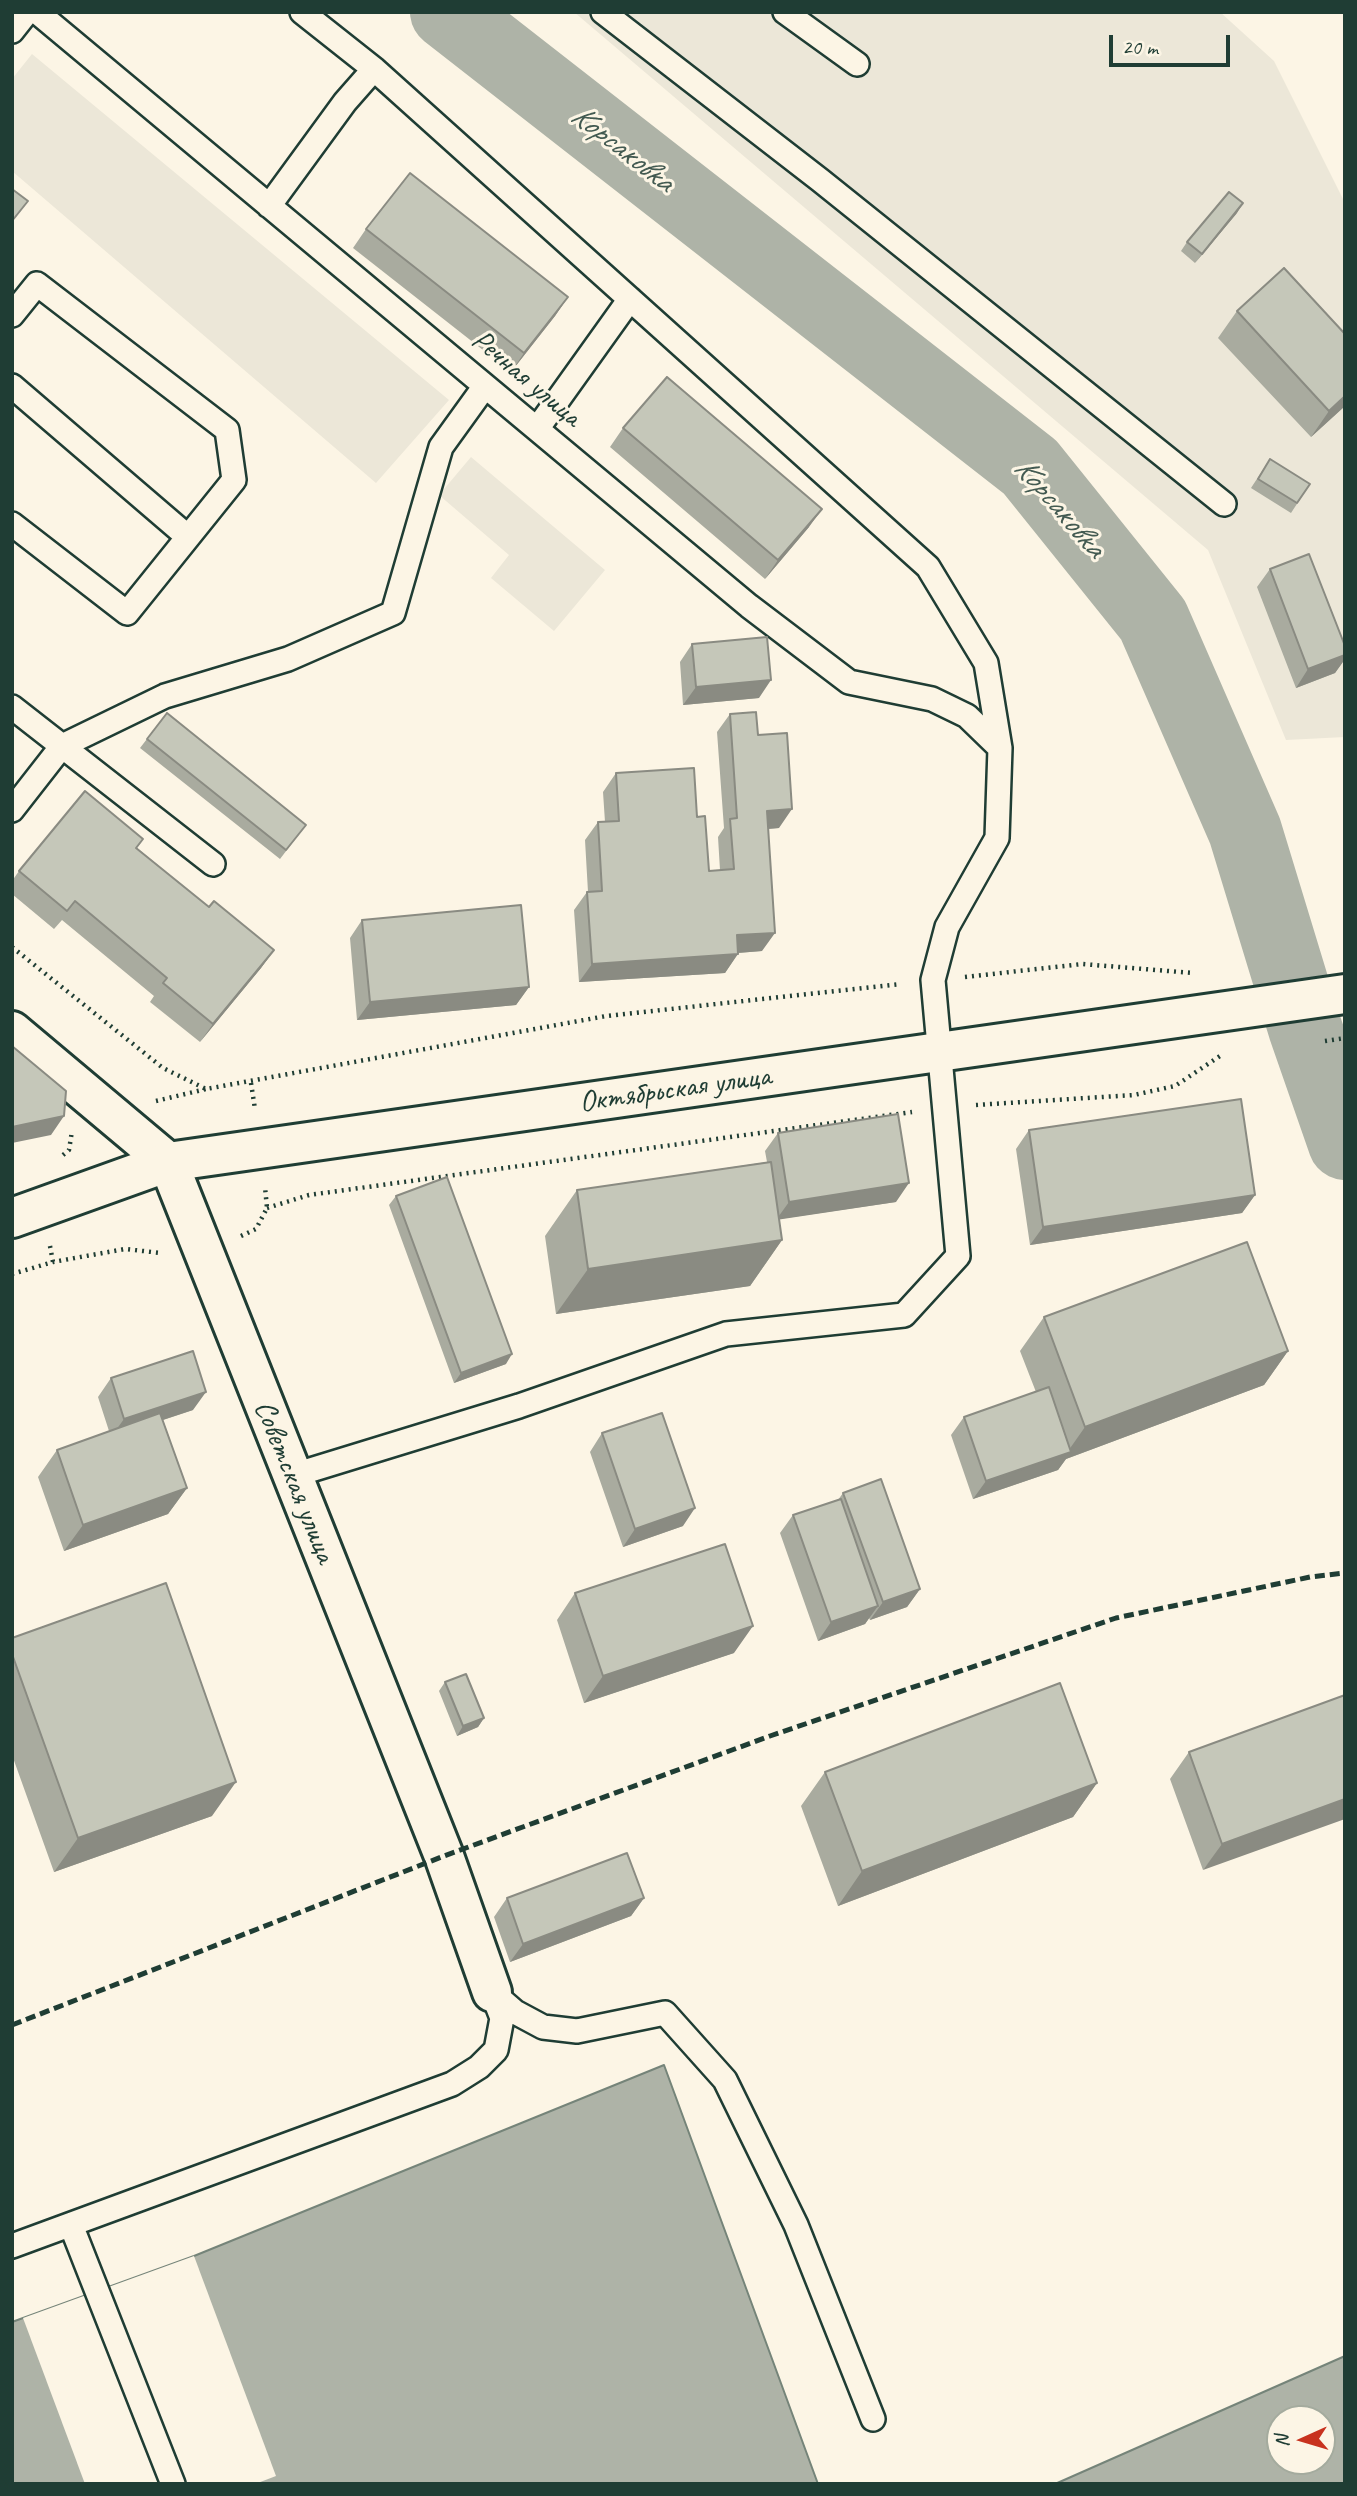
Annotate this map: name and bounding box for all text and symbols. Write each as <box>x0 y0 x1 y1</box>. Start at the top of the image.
scale bar <box>1112 21 1233 65</box>
text: 20 m <box>1122 34 1158 60</box>
water label: Корсаковка <box>563 97 681 201</box>
street label: Речная улица <box>464 323 588 435</box>
water label: Корсаковка <box>1005 450 1113 566</box>
street label: Октябрьская улица <box>577 1059 773 1121</box>
street label: Советская улица <box>245 1396 343 1568</box>
north arrow <box>1266 2405 1336 2475</box>
text: N <box>1270 2435 1294 2448</box>

